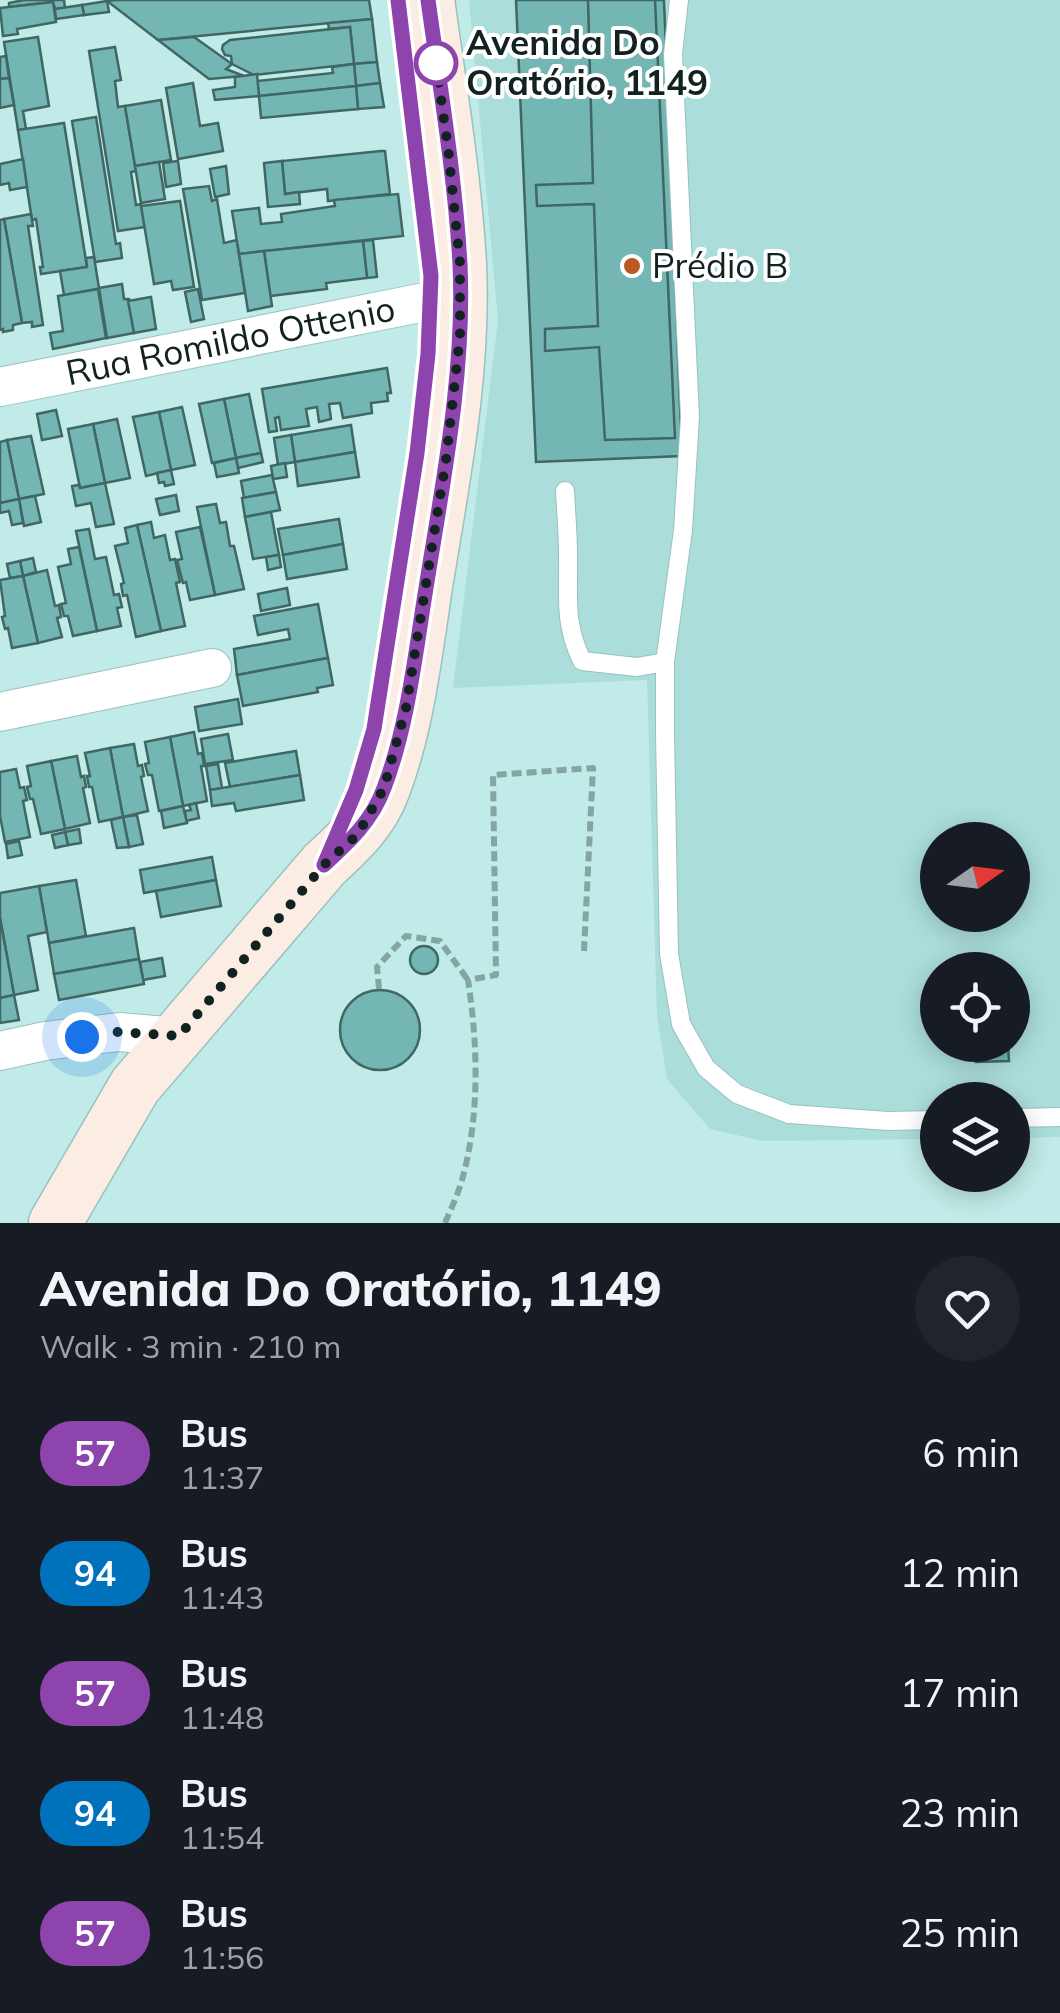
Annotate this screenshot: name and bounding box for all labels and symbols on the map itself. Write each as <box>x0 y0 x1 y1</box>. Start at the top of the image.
place label: Avenida Do Oratório, 1149 <box>466 20 708 104</box>
marker: Avenida Do Oratório, 1149 <box>415 42 457 84</box>
place label: Prédio B <box>652 243 788 287</box>
marker: Prédio B <box>621 255 643 277</box>
street label: Rua Romildo Ottenio <box>62 286 399 394</box>
north arrow <box>920 822 1030 932</box>
your location <box>57 1012 107 1062</box>

